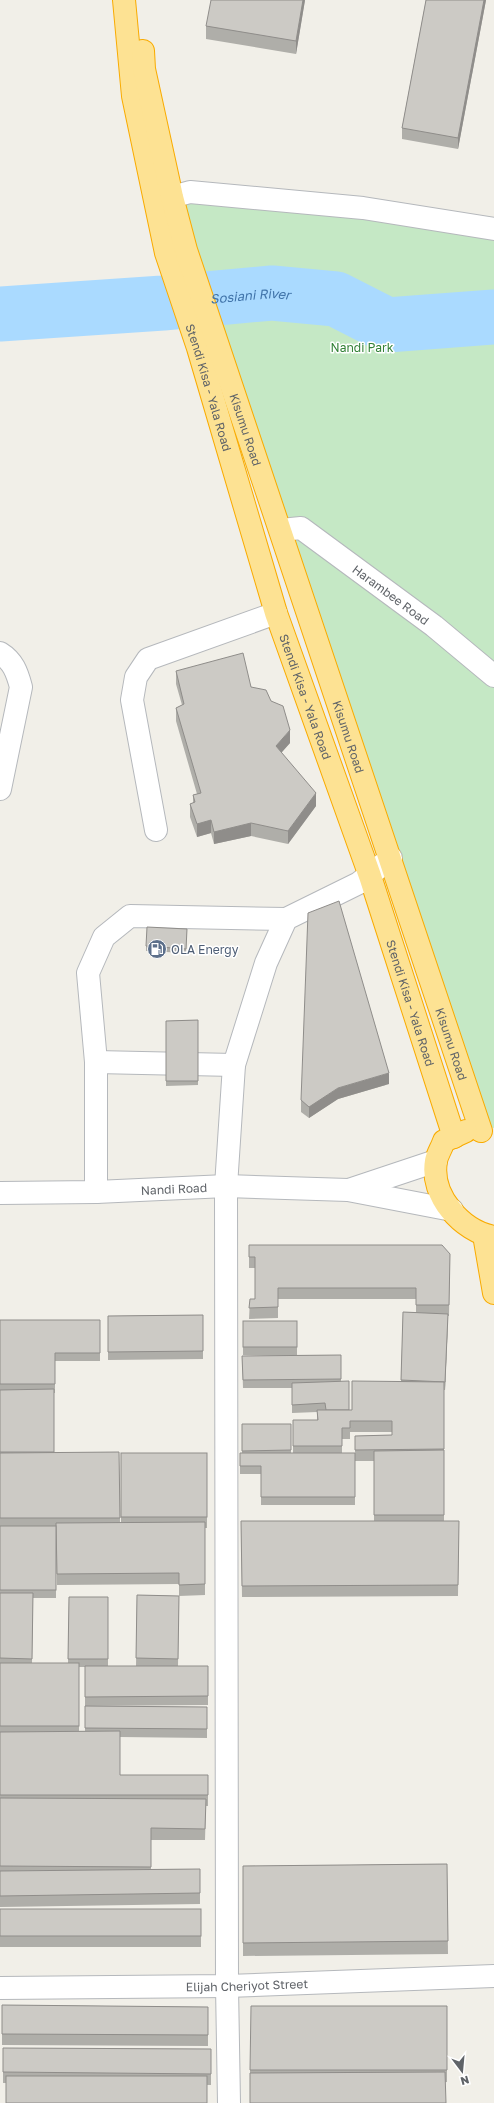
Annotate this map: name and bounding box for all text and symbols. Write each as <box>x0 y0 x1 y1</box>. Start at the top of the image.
water label: Sosiani River <box>209 285 293 307</box>
street label: Stendi Kisa - Yala Road <box>183 322 235 453</box>
park label: Nandi Park <box>331 340 394 355</box>
street label: Kisumu Road <box>227 391 265 468</box>
street label: Harambee Road <box>350 561 432 628</box>
street label: Stendi Kisa - Yala Road <box>277 632 335 761</box>
street label: Kisumu Road <box>330 698 368 775</box>
fuel station icon: OLA Energy <box>146 938 168 960</box>
street label: Stendi Kisa - Yala Road <box>383 938 438 1068</box>
place label: OLA Energy <box>171 942 239 957</box>
street label: Kisumu Road <box>433 1006 471 1082</box>
street label: Nandi Road <box>140 1179 207 1197</box>
street label: Elijah Cheriyot Street <box>186 1975 309 1994</box>
north arrow <box>442 2051 482 2091</box>
text: N <box>459 2074 471 2088</box>

